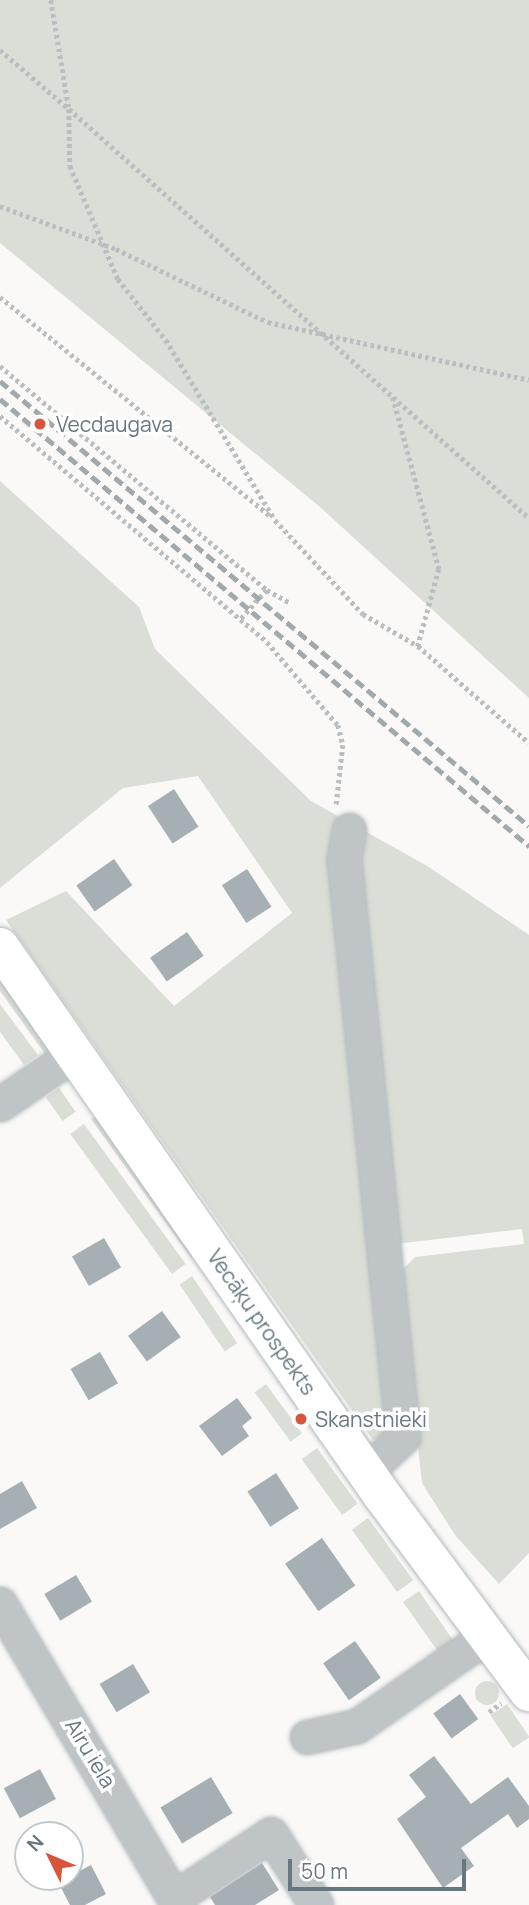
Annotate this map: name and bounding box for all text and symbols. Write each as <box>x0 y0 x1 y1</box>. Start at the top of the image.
place label: Vecdaugava <box>56 411 173 437</box>
marker: Vecdaugava <box>30 414 50 434</box>
street label: Vecāķu prospekts <box>202 1244 322 1400</box>
place label: Skanstnieki <box>315 1406 427 1432</box>
marker: Skanstnieki <box>293 1411 309 1427</box>
street label: Airu iela <box>61 1714 121 1792</box>
north arrow <box>14 1821 84 1891</box>
text: N <box>21 1829 49 1857</box>
scale bar <box>291 1846 470 1890</box>
text: 50 m <box>301 1857 348 1885</box>

